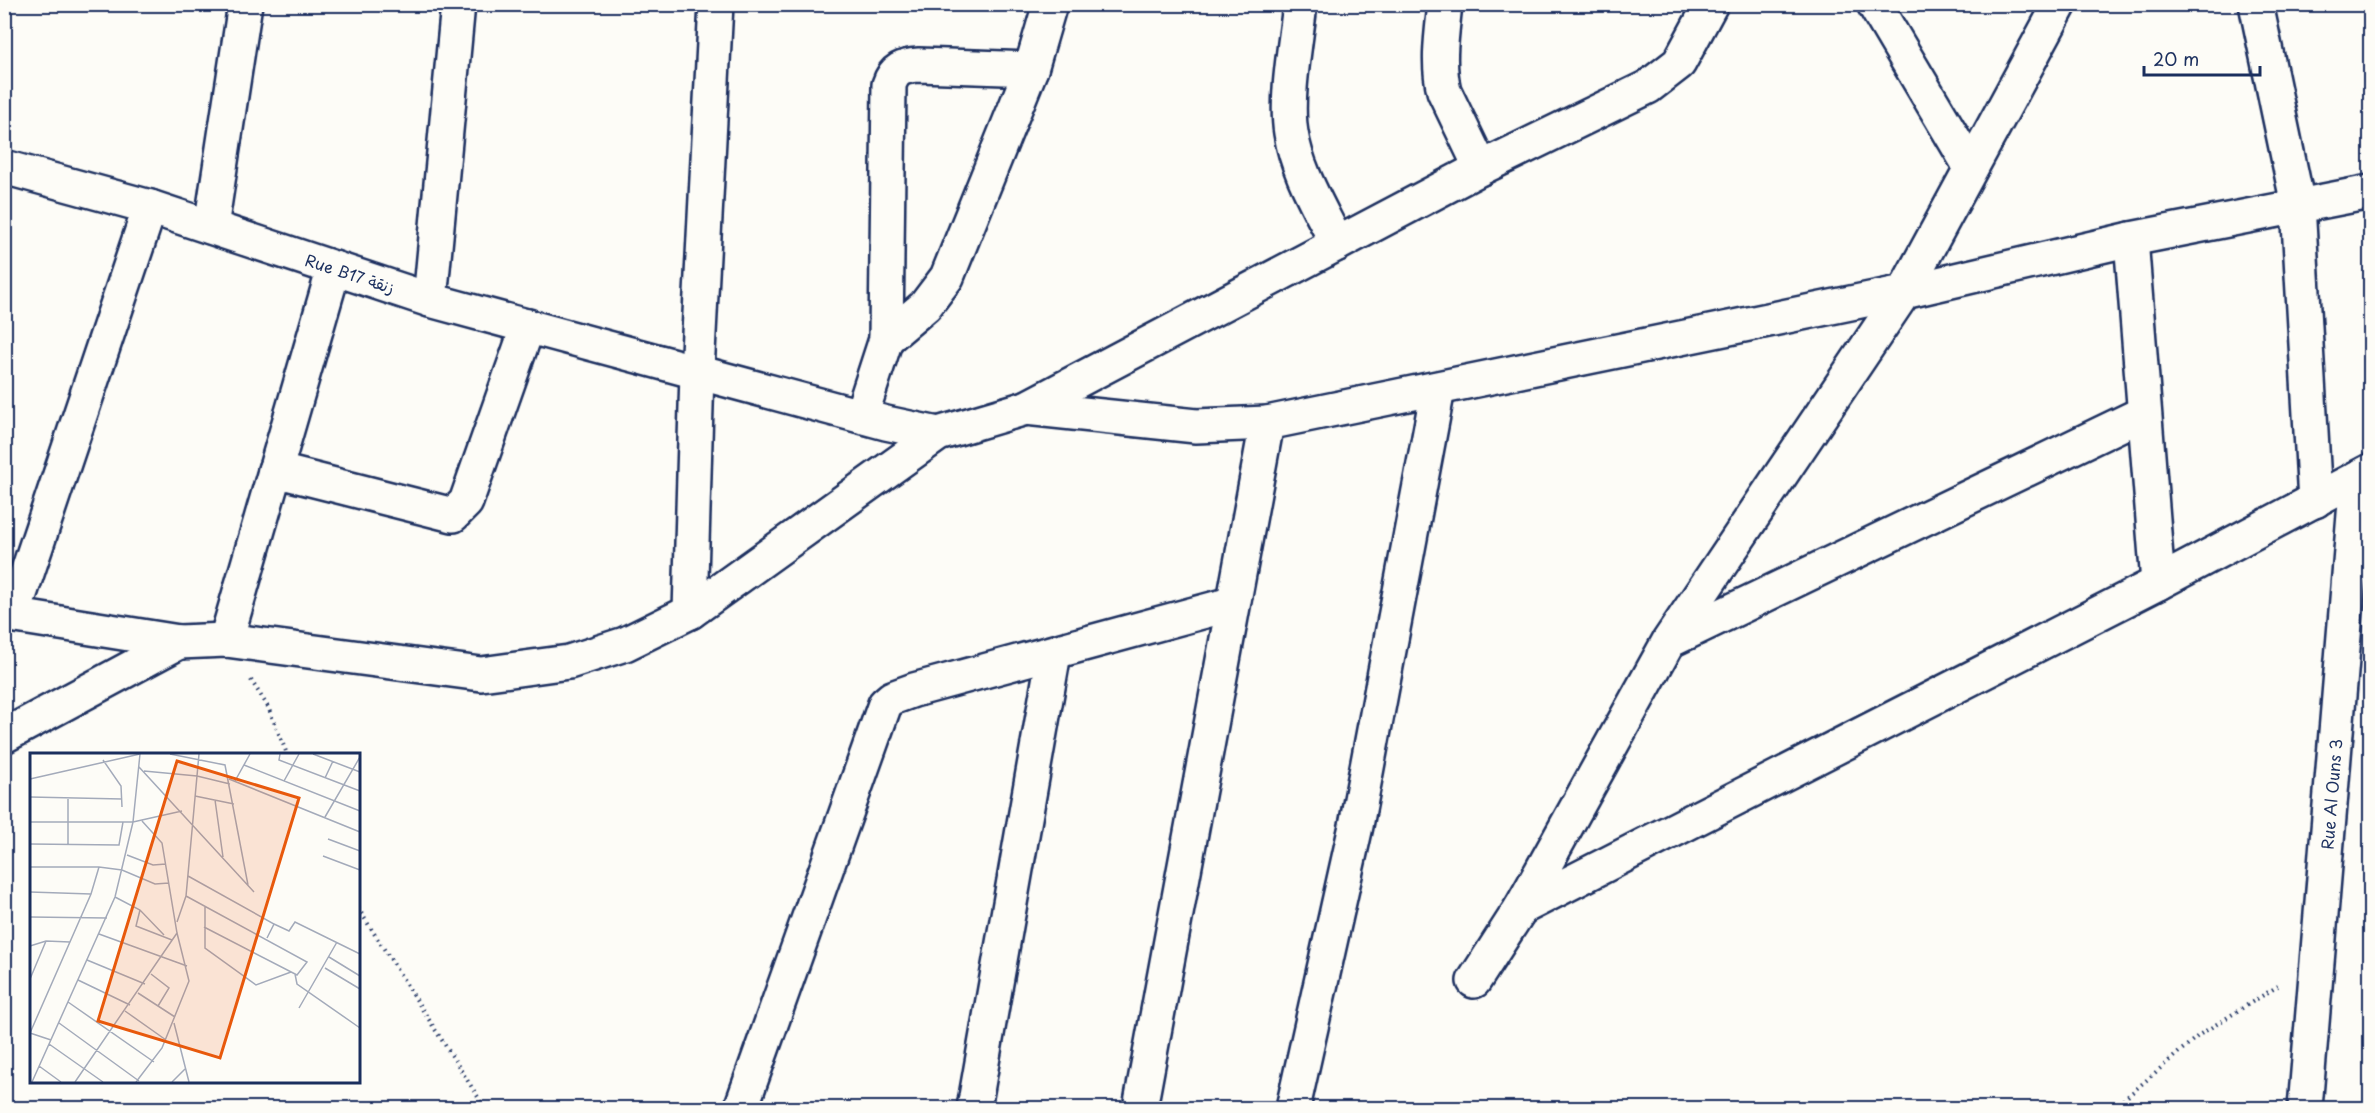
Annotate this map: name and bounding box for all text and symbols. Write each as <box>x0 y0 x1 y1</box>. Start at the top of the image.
scale bar <box>2144 39 2260 77</box>
text: 20 m <box>2153 45 2199 72</box>
street label: Rue B17 زنقة <box>302 247 398 299</box>
street label: Rue Al Ouns 3 <box>2314 738 2347 850</box>
inset map <box>30 753 360 1083</box>

